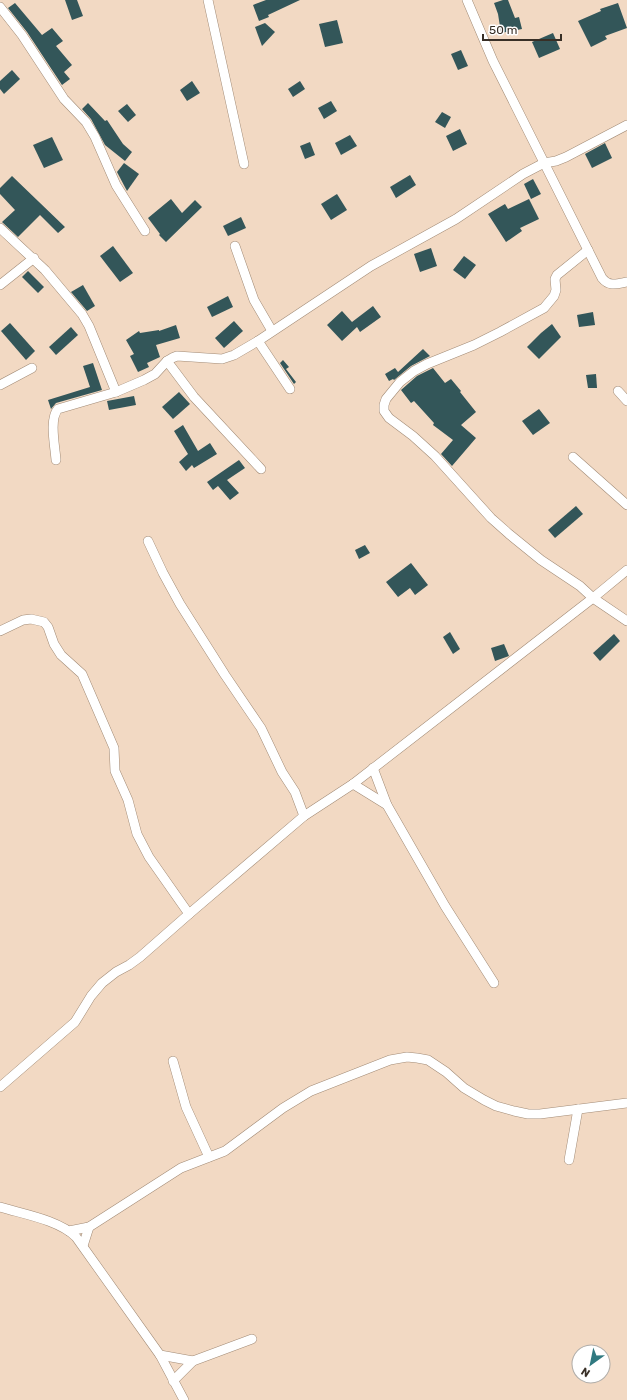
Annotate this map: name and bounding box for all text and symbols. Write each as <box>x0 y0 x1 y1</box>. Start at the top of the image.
scale bar <box>483 16 561 42</box>
text: 50 m <box>489 23 517 37</box>
north arrow <box>571 1344 611 1384</box>
text: N <box>579 1364 593 1380</box>

